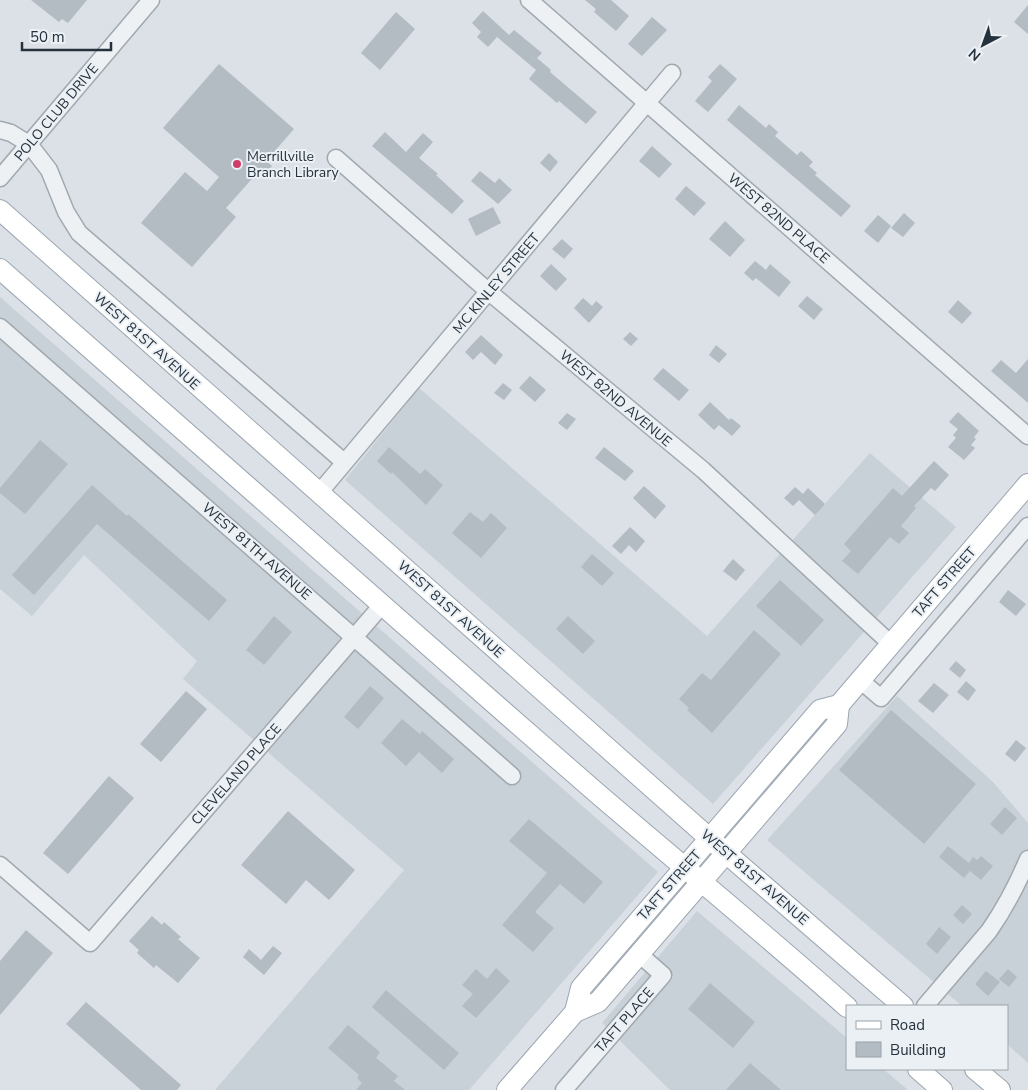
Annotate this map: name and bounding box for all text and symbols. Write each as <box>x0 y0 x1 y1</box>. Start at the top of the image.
scale bar <box>22 20 111 52</box>
north arrow <box>958 20 1008 70</box>
text: 50 m <box>30 27 65 47</box>
text: N <box>965 44 985 65</box>
street label: POLO CLUB DRIVE <box>10 59 103 165</box>
place label: Merrillville Branch Library <box>247 147 340 182</box>
marker: Merrillville Branch Library <box>231 158 243 170</box>
street label: WEST 82ND PLACE <box>724 169 834 268</box>
street label: MC KINLEY STREET <box>449 228 545 338</box>
street label: WEST 81ST AVENUE <box>89 288 204 394</box>
street label: WEST 82ND AVENUE <box>556 346 676 451</box>
street label: WEST 81TH AVENUE <box>198 499 315 604</box>
street label: TAFT STREET <box>908 542 981 622</box>
street label: WEST 81ST AVENUE <box>393 556 508 662</box>
street label: CLEVELAND PLACE <box>187 720 286 829</box>
street label: WEST 81ST AVENUE <box>697 825 813 930</box>
street label: TAFT STREET <box>633 845 706 925</box>
street label: TAFT PLACE <box>591 984 658 1057</box>
legend <box>846 1005 1008 1070</box>
text: Road <box>890 1015 925 1035</box>
text: Building <box>890 1040 946 1060</box>

